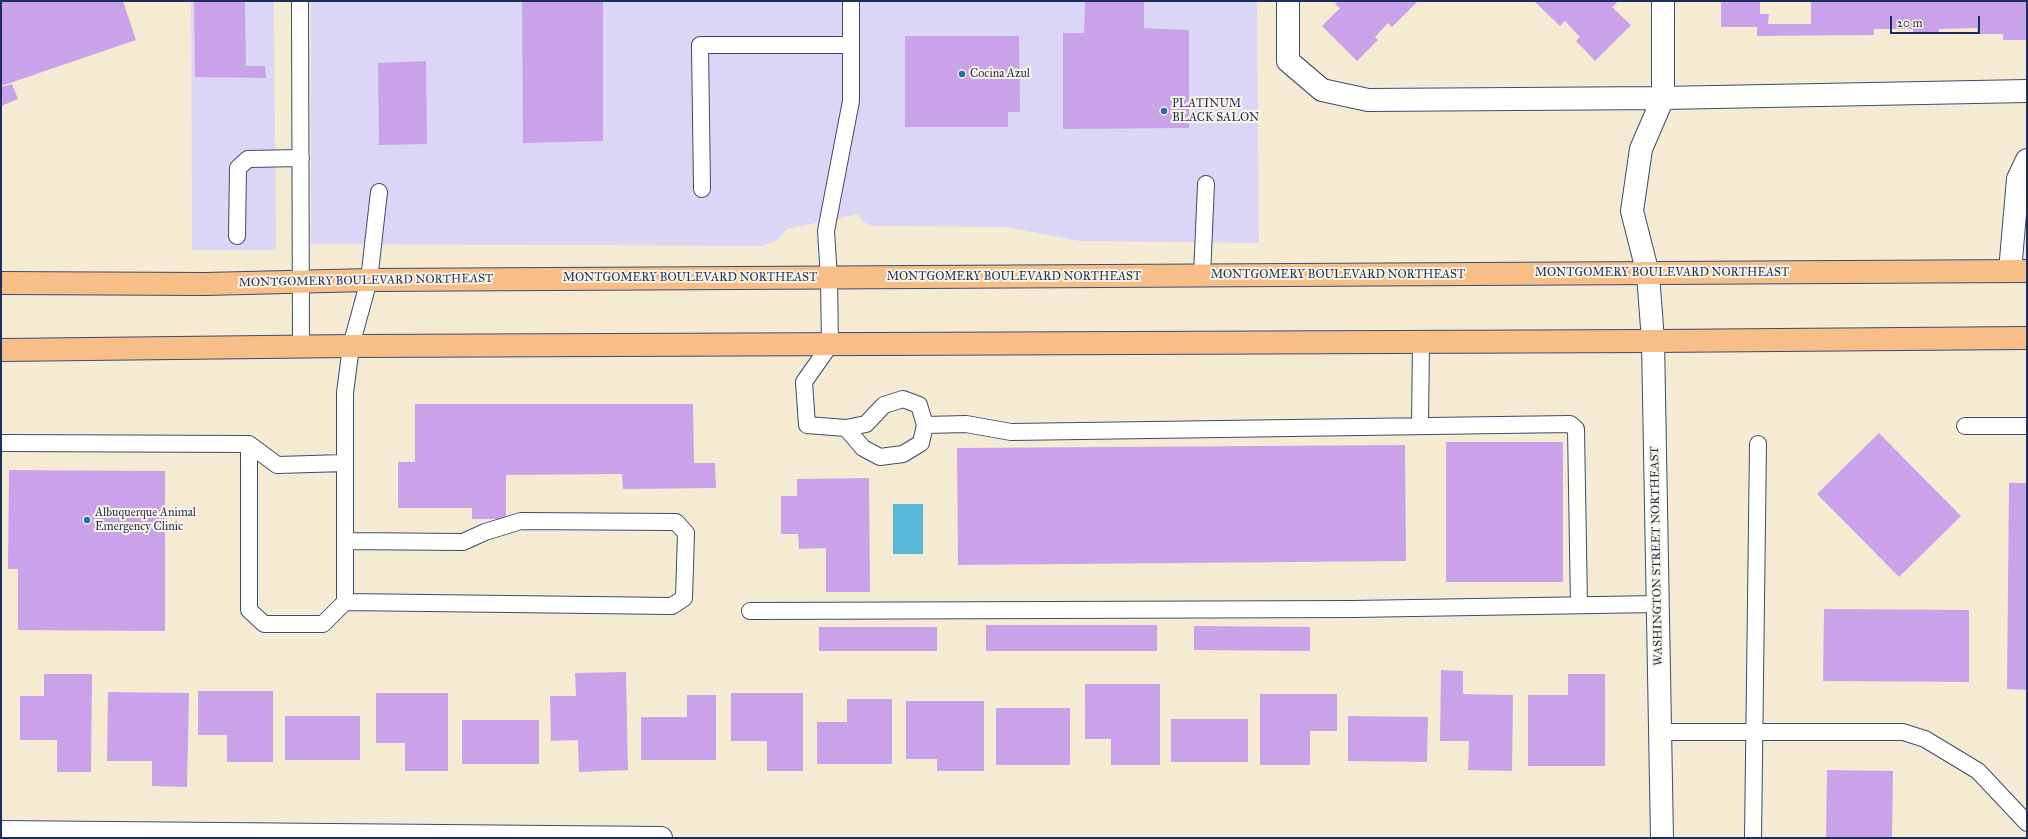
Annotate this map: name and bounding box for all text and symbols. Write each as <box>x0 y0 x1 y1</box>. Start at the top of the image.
scale bar <box>1892 8 1982 34</box>
text: 20 m <box>1897 16 1923 30</box>
place label: Cocina Azul <box>970 67 1030 81</box>
marker: Cocina Azul <box>957 69 967 79</box>
place label: PLATINUM BLACK SALON <box>1172 97 1259 125</box>
marker: PLATINUM BLACK SALON <box>1159 106 1169 116</box>
street label: MONTGOMERY BOULEVARD NORTHEAST <box>1535 266 1789 280</box>
street label: MONTGOMERY BOULEVARD NORTHEAST <box>1211 268 1465 282</box>
street label: MONTGOMERY BOULEVARD NORTHEAST <box>887 270 1141 284</box>
street label: MONTGOMERY BOULEVARD NORTHEAST <box>563 271 817 285</box>
street label: MONTGOMERY BOULEVARD NORTHEAST <box>239 272 493 290</box>
street label: WASHINGTON STREET NORTHEAST <box>1648 446 1666 666</box>
place label: Albuquerque Animal Emergency Clinic <box>95 506 196 534</box>
marker: Albuquerque Animal Emergency Clinic <box>82 515 92 525</box>

